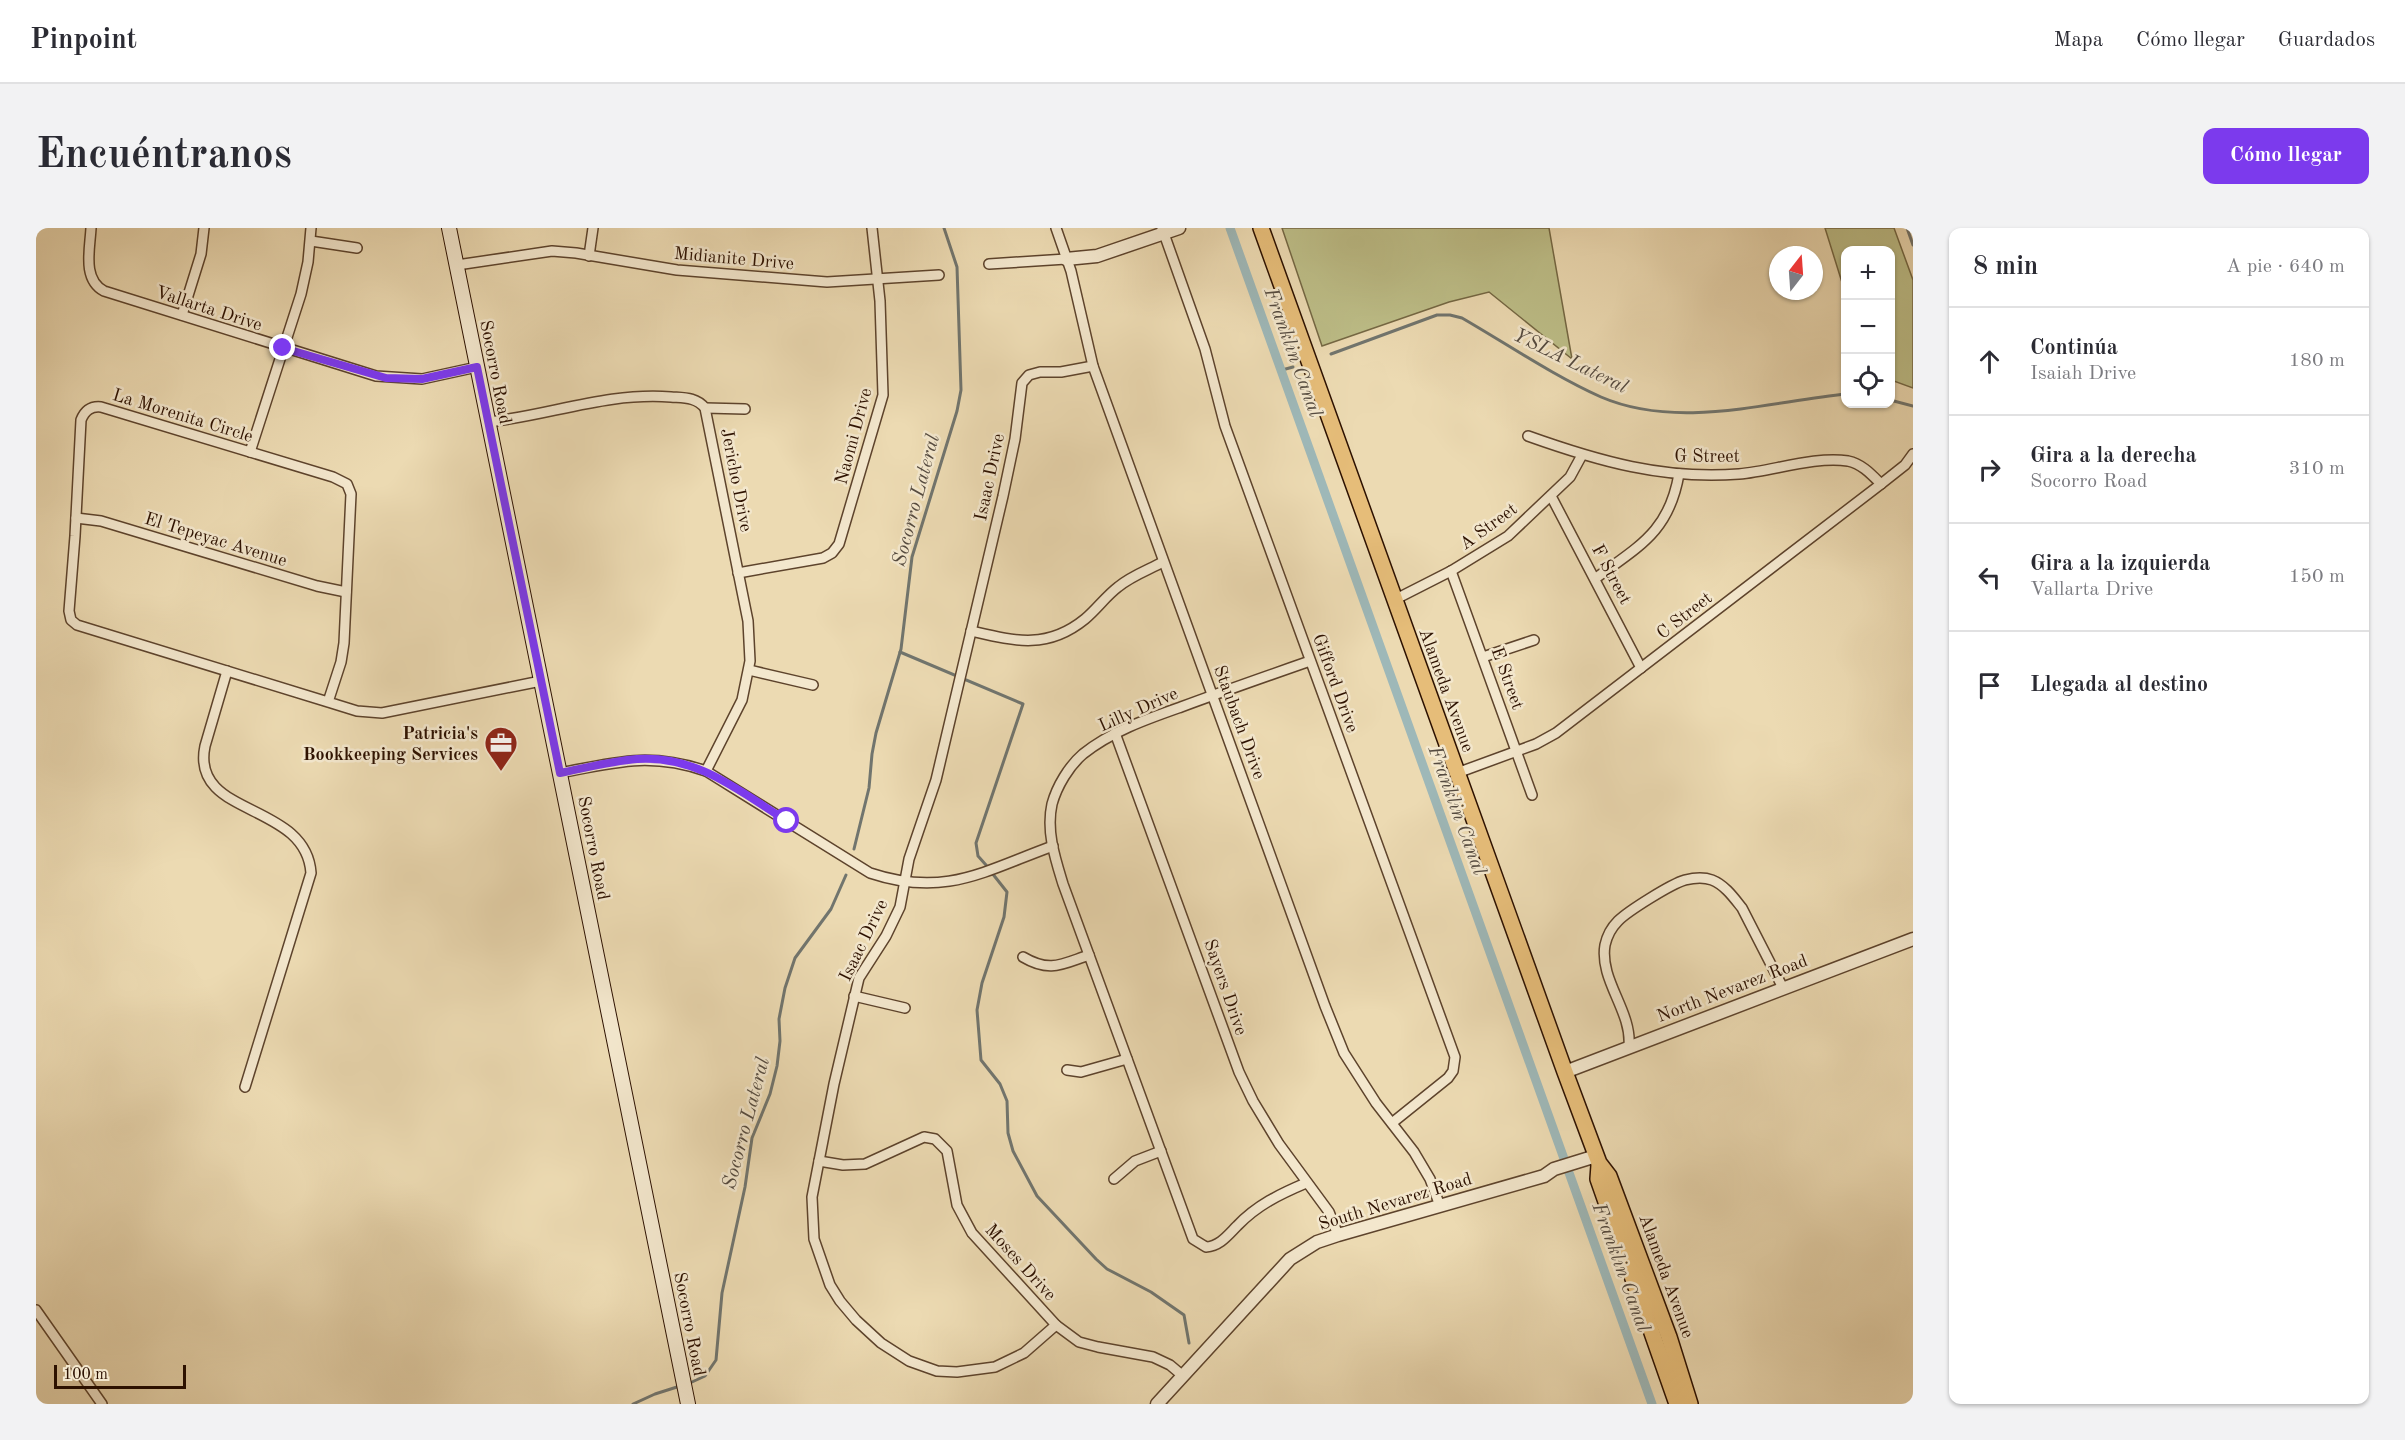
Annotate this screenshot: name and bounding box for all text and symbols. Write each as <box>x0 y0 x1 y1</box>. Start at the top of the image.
text: Pinpoint <box>30 27 137 55</box>
text: Mapa <box>2054 30 2103 51</box>
text: Cómo llegar <box>2136 30 2245 51</box>
text: Guardados <box>2278 30 2375 51</box>
button: Cómo llegar <box>2203 128 2369 184</box>
text: Encuéntranos <box>36 135 292 177</box>
street label: Midianite Drive <box>673 245 795 273</box>
north arrow <box>1769 246 1823 300</box>
map controls <box>1841 246 1895 408</box>
button: + <box>1841 246 1895 300</box>
text: 8 min <box>1973 254 2038 280</box>
text: A pie · 640 m <box>2226 257 2345 277</box>
street label: Vallarta Drive <box>153 283 264 335</box>
water label: Franklin Canal <box>1259 285 1325 420</box>
button: − <box>1841 300 1895 354</box>
street label: Socorro Road <box>476 319 514 426</box>
water label: YSLA Lateral <box>1510 325 1631 398</box>
route end <box>269 334 295 360</box>
text: Continúa <box>2030 337 2118 359</box>
icon: ahead <box>1973 345 2006 378</box>
text: 180 m <box>2289 351 2345 371</box>
button: locate <box>1841 354 1895 408</box>
text: Isaiah Drive <box>2030 364 2136 384</box>
street label: La Morenita Circle <box>110 386 255 446</box>
street label: Naomi Drive <box>832 386 875 486</box>
street label: Jericho Drive <box>717 427 755 533</box>
water label: Socorro Lateral <box>890 432 944 569</box>
street label: Isaac Drive <box>972 432 1008 523</box>
text: Gira a la derecha <box>2030 445 2197 467</box>
street label: G Street <box>1674 448 1740 466</box>
icon: right <box>1973 453 2006 486</box>
text: 310 m <box>2289 459 2345 479</box>
text: Socorro Road <box>2030 472 2147 492</box>
street label: A Street <box>1456 500 1521 554</box>
street label: El Tepeyac Avenue <box>142 510 289 570</box>
street label: F Street <box>1588 542 1634 607</box>
text: Gira a la izquierda <box>2030 553 2210 575</box>
icon: left <box>1973 561 2006 594</box>
text: 150 m <box>2289 567 2345 587</box>
text: Vallarta Drive <box>2030 580 2153 600</box>
street label: C Street <box>1654 589 1716 643</box>
street label: Alameda Avenue <box>1415 626 1477 755</box>
street label: Gifford Drive <box>1309 632 1361 735</box>
street label: E Street <box>1487 645 1527 712</box>
street label: Staubach Drive <box>1210 663 1268 782</box>
icon: arrive <box>1973 669 2006 702</box>
text: Llegada al destino <box>2030 674 2208 696</box>
street label: Lilly Drive <box>1096 685 1181 735</box>
place label: Patricia's Bookkeeping Services <box>303 725 478 764</box>
office icon: Patricia's Bookkeeping Services <box>483 725 519 772</box>
water label: Franklin Canal <box>1423 743 1489 878</box>
street label: Socorro Road <box>574 795 612 902</box>
route start <box>773 807 799 833</box>
street label: Isaac Drive <box>836 897 891 984</box>
street label: Sayers Drive <box>1200 937 1250 1038</box>
street label: North Nevarez Road <box>1654 952 1810 1026</box>
water label: Socorro Lateral <box>720 1055 774 1192</box>
street label: South Nevarez Road <box>1316 1170 1474 1234</box>
water label: Franklin Canal <box>1587 1200 1653 1335</box>
street label: Alameda Avenue <box>1635 1212 1697 1341</box>
street label: Moses Drive <box>981 1221 1059 1304</box>
street label: Socorro Road <box>670 1271 708 1378</box>
scale bar <box>54 1362 186 1390</box>
text: 100 m <box>63 1367 108 1383</box>

